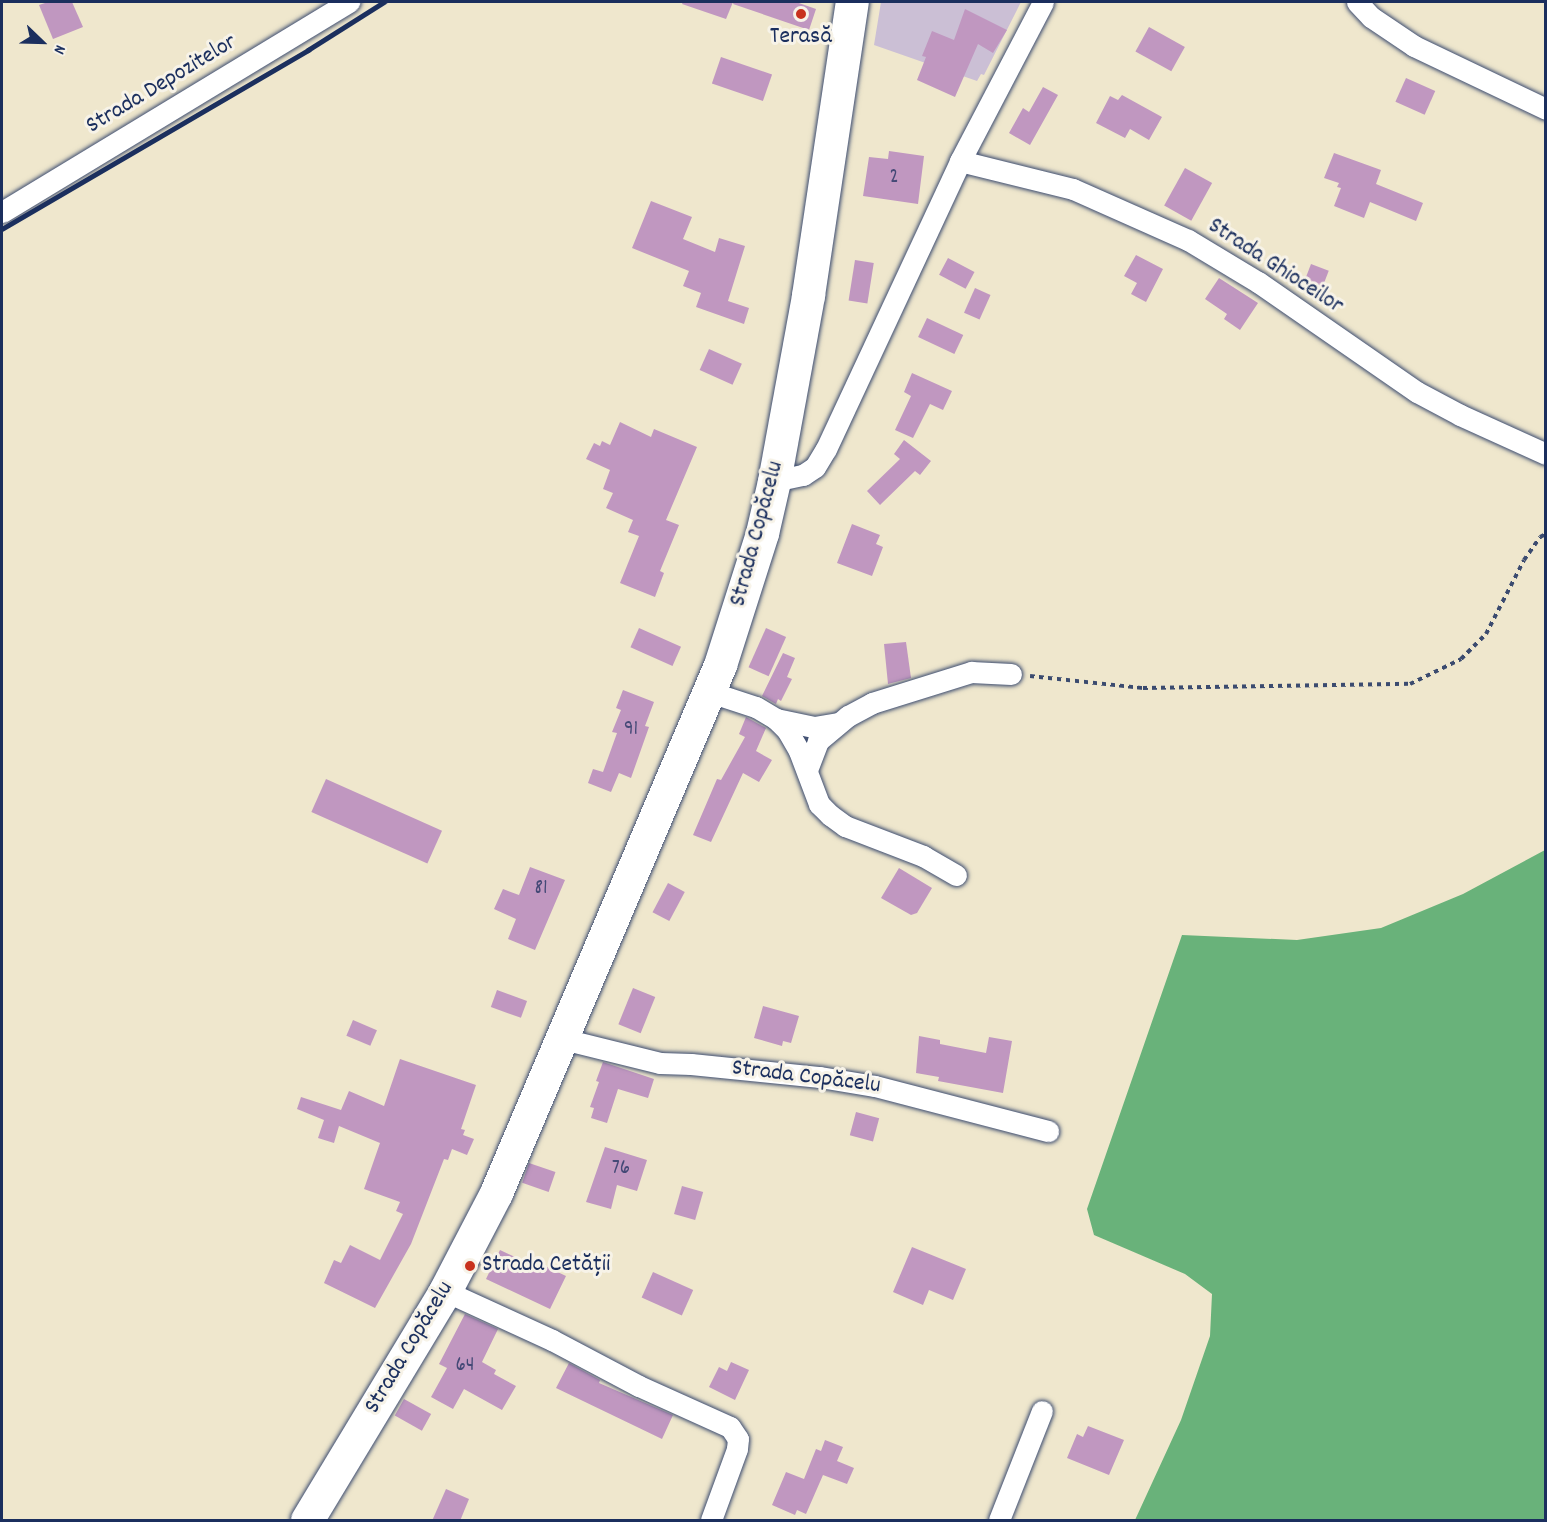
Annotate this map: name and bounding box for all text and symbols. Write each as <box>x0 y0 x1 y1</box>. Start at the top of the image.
marker: Terasă <box>794 7 808 21</box>
north arrow <box>12 12 72 72</box>
place label: Terasă <box>770 24 832 52</box>
street label: Strada Depozitelor <box>82 29 242 141</box>
text: N <box>47 41 71 57</box>
house number: 2 <box>889 165 899 191</box>
street label: Strada Ghioceilor <box>1202 213 1348 321</box>
street label: Strada Copăcelu <box>725 458 791 610</box>
house number: 91 <box>624 717 638 743</box>
house number: 81 <box>534 876 548 902</box>
street label: Strada Copăcelu <box>730 1055 882 1101</box>
house number: 76 <box>612 1156 630 1182</box>
place label: Strada Cetății <box>482 1252 610 1280</box>
marker: Strada Cetății <box>463 1259 477 1273</box>
street label: Strada Copăcelu <box>359 1277 461 1419</box>
house number: 64 <box>455 1353 475 1379</box>

